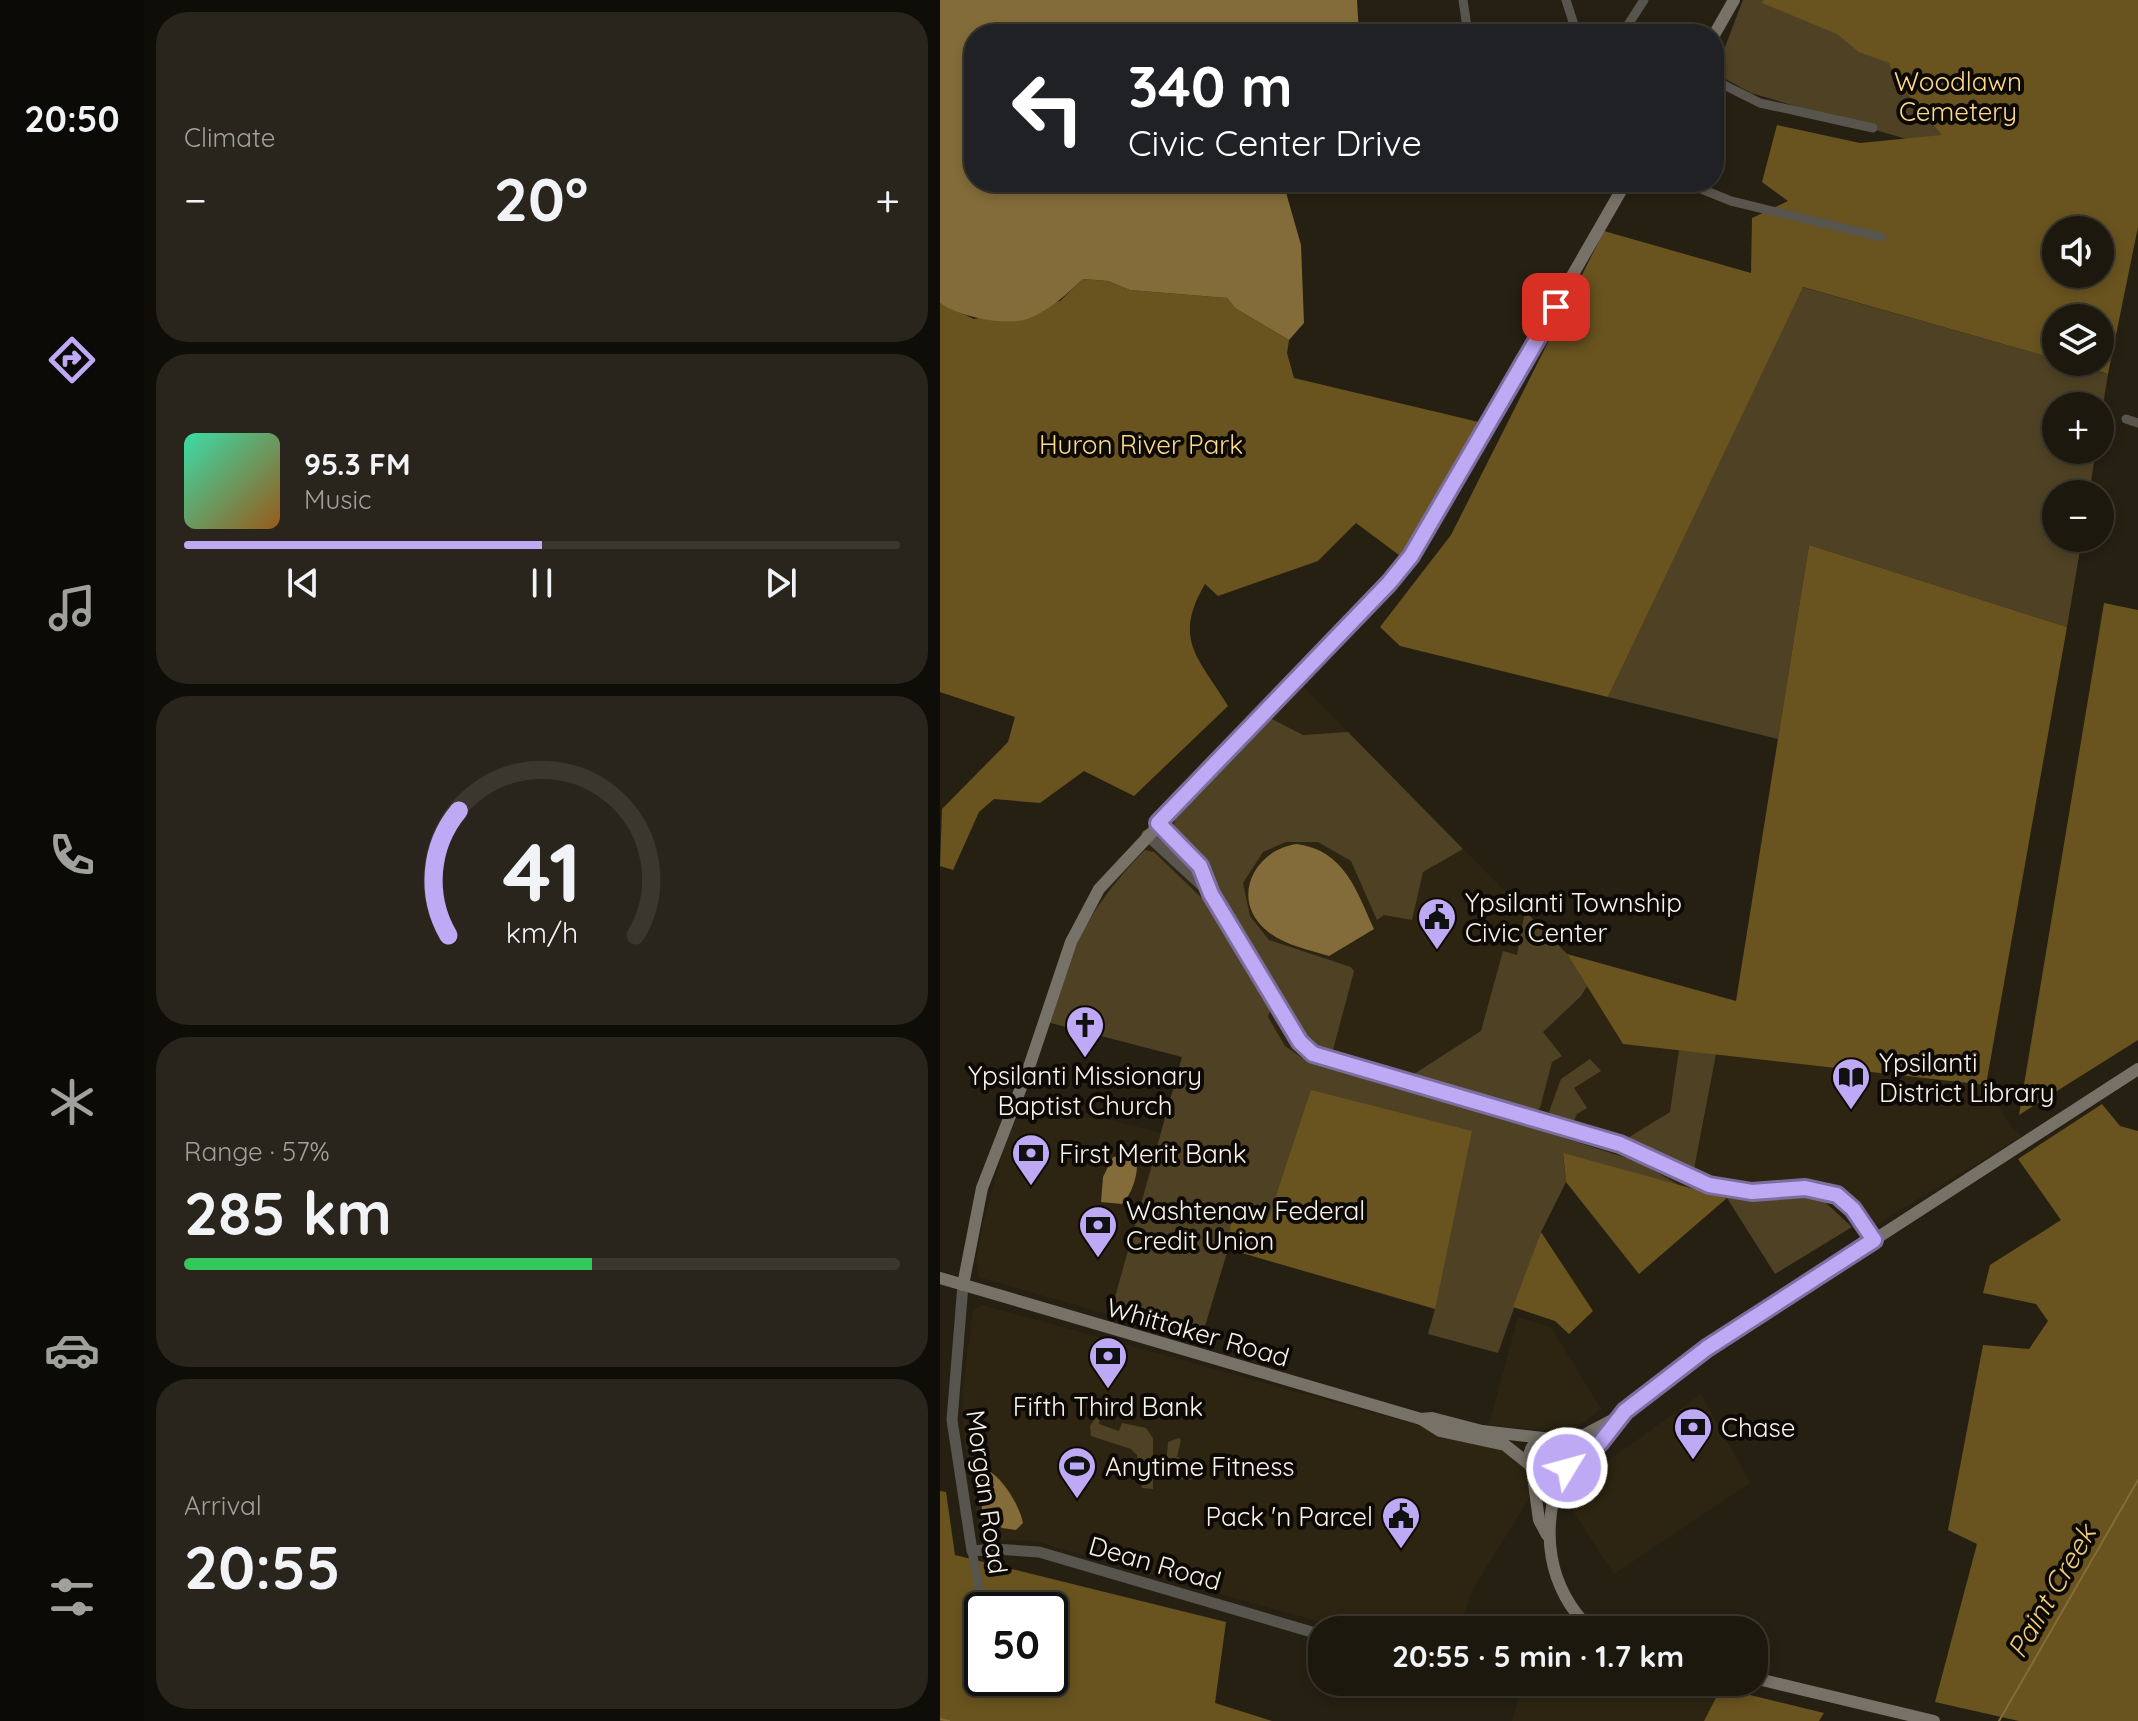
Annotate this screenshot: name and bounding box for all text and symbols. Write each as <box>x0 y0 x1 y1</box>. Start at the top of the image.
text: 340 m <box>1128 51 1293 121</box>
icon: left <box>996 56 1100 160</box>
park label: Woodlawn Cemetery <box>1894 65 2022 128</box>
text: 20:50 <box>24 96 120 141</box>
text: Civic Center Drive <box>1128 120 1422 165</box>
text: Climate <box>184 121 275 154</box>
text: 20° <box>494 161 588 236</box>
text: − <box>184 172 207 227</box>
text: + <box>875 172 900 227</box>
map controls <box>2042 216 2114 552</box>
button: sound <box>2042 216 2114 288</box>
pin <box>1522 273 1590 341</box>
icon: arrive <box>1534 285 1578 329</box>
button: layers <box>2042 304 2114 376</box>
icon: directions <box>44 332 100 388</box>
button: + <box>2042 392 2114 464</box>
park label: Huron River Park <box>1039 428 1243 461</box>
text: 95.3 FM <box>304 445 411 483</box>
button: − <box>2042 480 2114 552</box>
text: Music <box>304 483 372 516</box>
icon: previous <box>281 561 325 605</box>
icon: pause <box>520 561 564 605</box>
icon: next <box>759 561 803 605</box>
icon: music <box>44 580 100 636</box>
text: 41 <box>503 819 581 923</box>
icon: phone <box>44 827 100 883</box>
place label: Ypsilanti Township Civic Center <box>1465 886 1682 949</box>
public building icon: Ypsilanti Township Civic Center <box>1416 896 1458 951</box>
text: km/h <box>506 915 578 951</box>
church icon: Ypsilanti Missionary Baptist Church <box>1064 1004 1106 1059</box>
place label: Ypsilanti District Library <box>1879 1046 2055 1109</box>
library icon: Ypsilanti District Library <box>1830 1056 1872 1111</box>
place label: Ypsilanti Missionary Baptist Church <box>968 1059 1202 1122</box>
icon: climate <box>44 1074 100 1130</box>
bank icon: First Merit Bank <box>1010 1132 1052 1187</box>
text: Range · 57% <box>184 1135 330 1168</box>
place label: First Merit Bank <box>1059 1137 1247 1170</box>
text: 285 km <box>184 1175 392 1250</box>
place label: Washtenaw Federal Credit Union <box>1126 1194 1365 1257</box>
bank icon: Washtenaw Federal Credit Union <box>1077 1204 1119 1259</box>
street label: Whittaker Road <box>1103 1290 1293 1374</box>
icon: car <box>44 1322 100 1378</box>
bank icon: Fifth Third Bank <box>1087 1335 1129 1390</box>
place label: Fifth Third Bank <box>1013 1390 1203 1423</box>
bank icon: Chase <box>1672 1406 1714 1461</box>
street label: Morgan Road <box>959 1408 1015 1576</box>
place label: Chase <box>1721 1411 1795 1444</box>
position arrow <box>1525 1426 1609 1510</box>
sports icon: Anytime Fitness <box>1056 1445 1098 1500</box>
place label: Anytime Fitness <box>1105 1450 1295 1483</box>
text: Arrival <box>184 1489 262 1522</box>
public building icon: Pack 'n Parcel <box>1380 1495 1422 1550</box>
place label: Pack 'n Parcel <box>1206 1500 1373 1533</box>
water label: Paint Creek <box>1999 1516 2105 1664</box>
street label: Dean Road <box>1085 1528 1225 1598</box>
text: 20:55 <box>184 1529 340 1604</box>
icon: filters <box>44 1569 100 1625</box>
speed limit sign: 50 <box>964 1592 1068 1696</box>
text: 20:55 · 5 min · 1.7 km <box>1392 1637 1684 1675</box>

